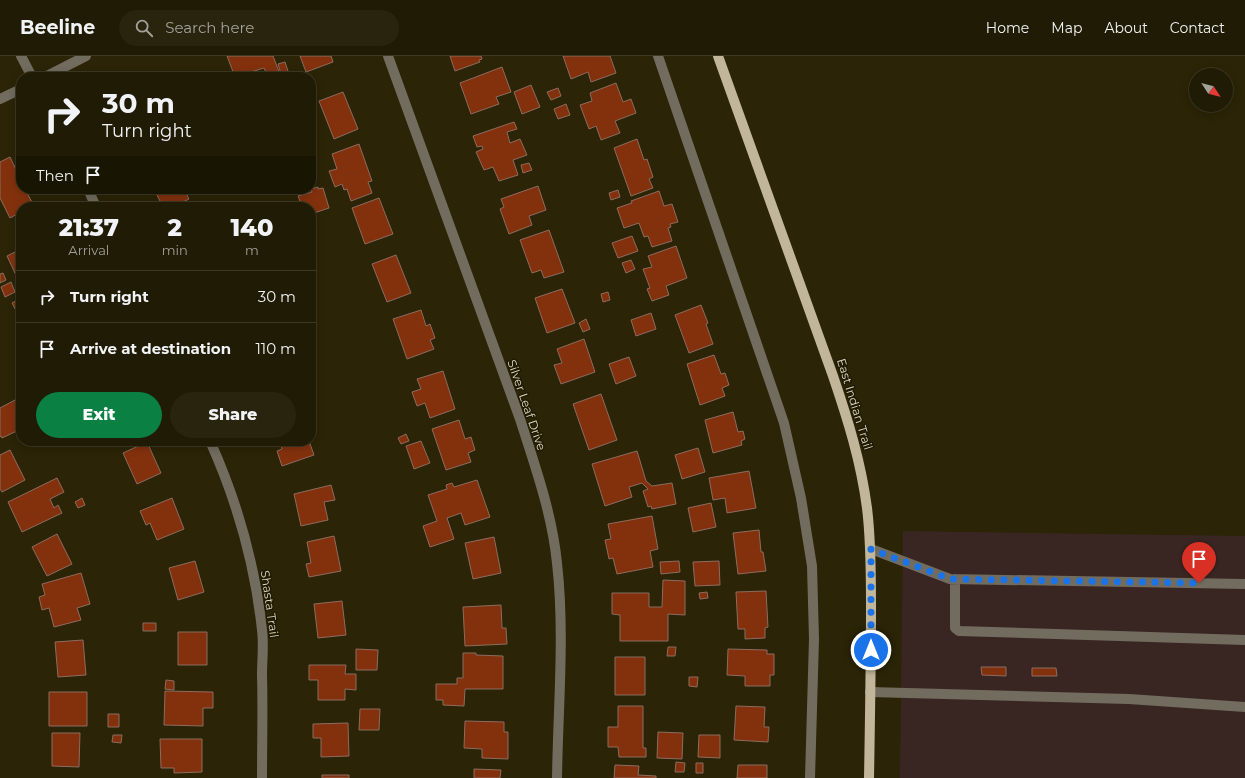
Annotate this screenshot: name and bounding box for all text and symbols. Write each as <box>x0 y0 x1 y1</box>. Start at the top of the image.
search box <box>119 10 399 46</box>
text: Beeline <box>20 16 95 39</box>
icon: search <box>133 17 155 39</box>
text: Search here <box>165 18 254 37</box>
text: Home <box>986 19 1029 37</box>
text: Map <box>1051 19 1082 37</box>
text: About <box>1104 19 1148 37</box>
text: Contact <box>1170 19 1225 37</box>
north arrow <box>1189 68 1233 112</box>
map controls <box>1189 68 1233 112</box>
text: 30 m <box>102 86 175 120</box>
icon: right <box>36 88 88 140</box>
text: Turn right <box>102 120 192 142</box>
icon: arrive <box>82 164 104 186</box>
text: Then <box>36 166 74 185</box>
text: 21:37 <box>59 213 119 242</box>
text: 2 <box>168 213 182 242</box>
text: 140 <box>230 213 273 242</box>
text: Arrival <box>68 242 109 258</box>
text: min <box>162 242 188 258</box>
text: m <box>245 242 259 258</box>
icon: right <box>36 286 58 308</box>
text: Turn right <box>70 287 149 306</box>
text: 30 m <box>258 287 296 306</box>
icon: arrive <box>36 338 58 360</box>
text: Arrive at destination <box>70 339 231 358</box>
text: 110 m <box>255 339 296 358</box>
street label: East Indian Trail <box>834 356 876 452</box>
street label: Silver Leaf Drive <box>504 358 550 452</box>
button: Exit <box>36 392 162 438</box>
button: Share <box>170 392 296 438</box>
pin <box>1182 542 1216 583</box>
icon: arrive <box>1188 548 1210 570</box>
street label: Shasta Trail <box>258 569 282 639</box>
position arrow <box>850 629 892 671</box>

